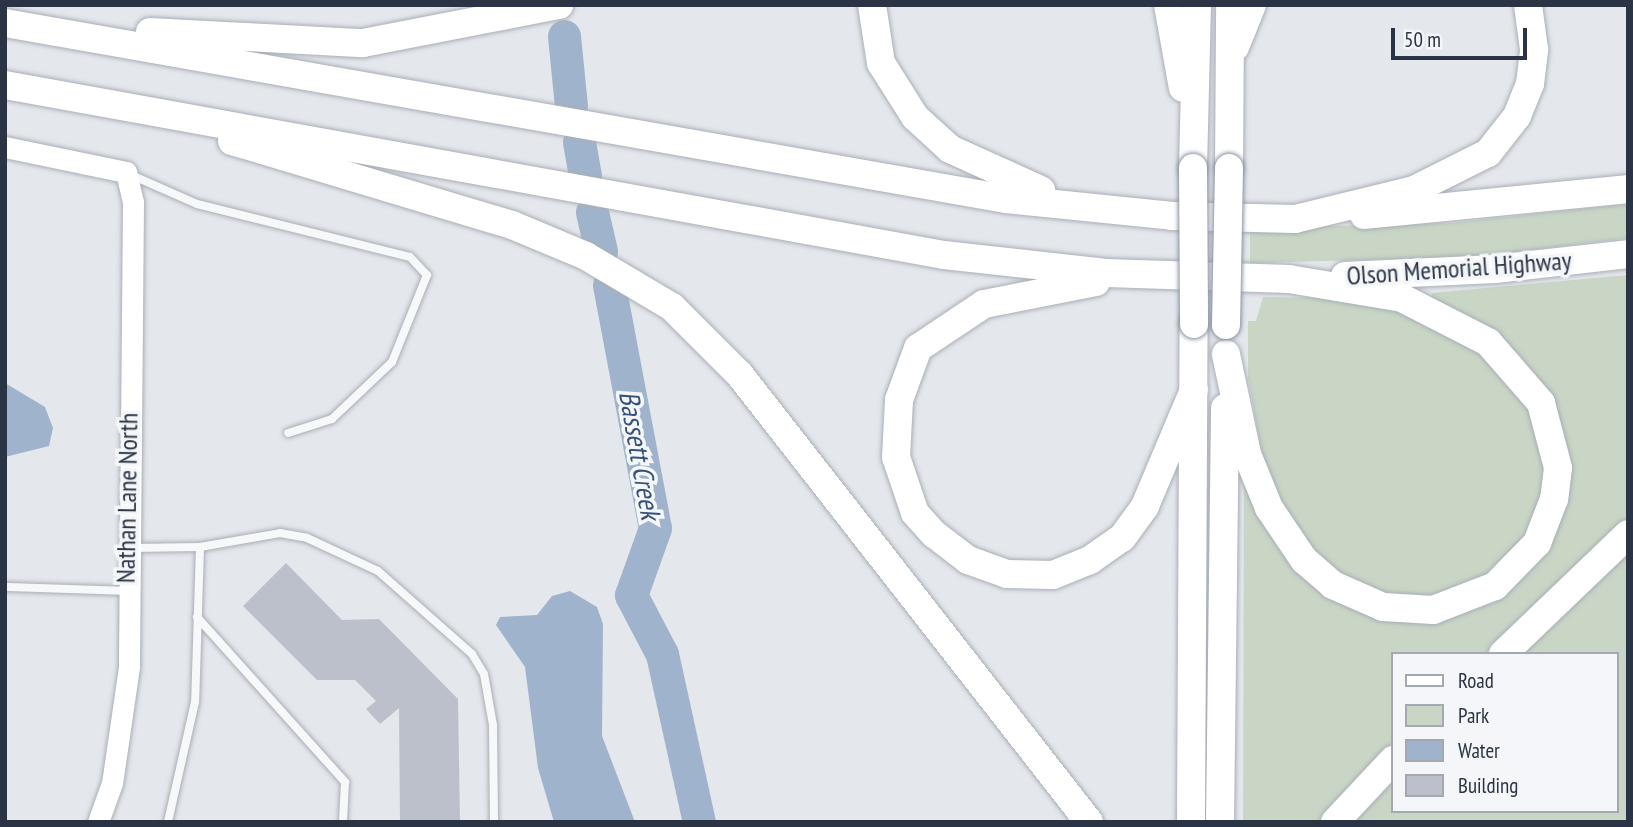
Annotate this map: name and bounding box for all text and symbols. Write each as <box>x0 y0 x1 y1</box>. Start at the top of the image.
scale bar <box>1395 14 1532 58</box>
text: 50 m <box>1404 26 1441 53</box>
street label: Olson Memorial Highway <box>1346 245 1572 291</box>
water label: Bassett Creek <box>612 388 668 522</box>
street label: Nathan Lane North <box>110 413 144 583</box>
legend <box>1392 652 1619 813</box>
text: Road <box>1458 667 1494 694</box>
text: Park <box>1458 702 1489 729</box>
text: Water <box>1458 737 1500 764</box>
text: Building <box>1458 772 1518 799</box>

